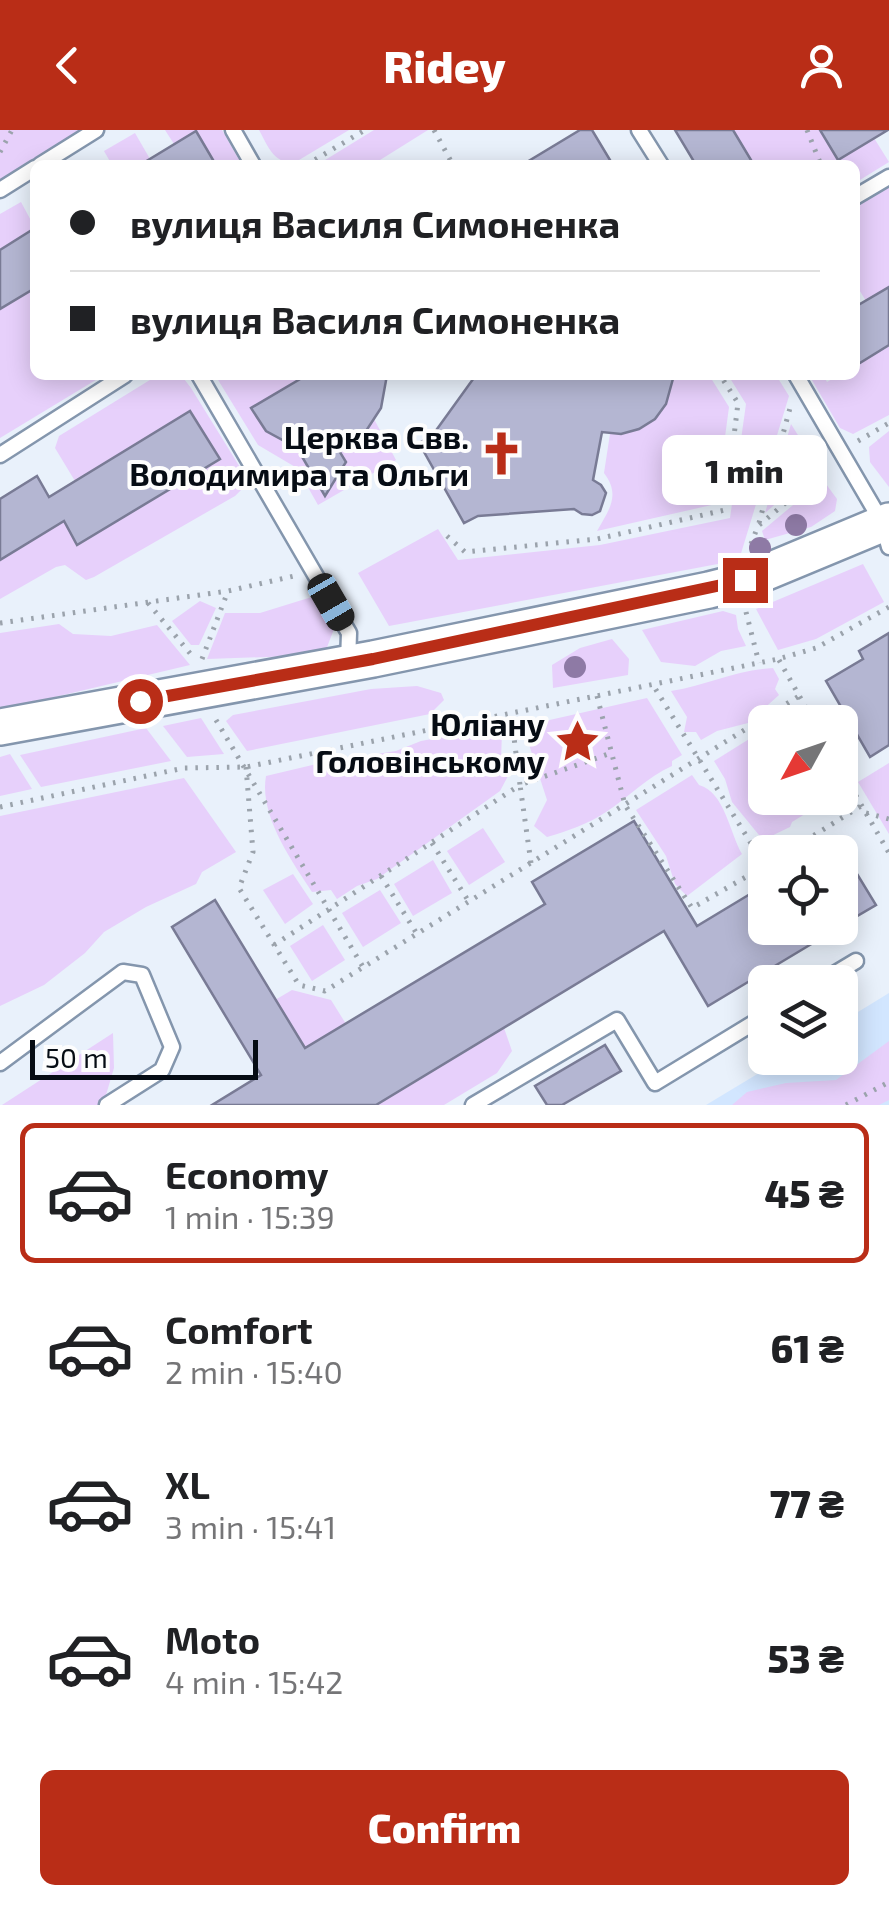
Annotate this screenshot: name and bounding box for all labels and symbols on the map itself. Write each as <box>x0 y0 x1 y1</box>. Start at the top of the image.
place label: Церква Свв. Володимира та Ольги <box>129 417 469 492</box>
church icon: Церква Свв. Володимира та Ольги <box>478 430 526 478</box>
callout: 1 min <box>662 435 828 505</box>
route end <box>723 558 768 603</box>
car <box>303 569 359 635</box>
route start <box>118 679 163 724</box>
place label: Юліану Головінському <box>315 704 545 780</box>
north arrow <box>748 705 858 815</box>
place icon: Юліану Головінському <box>554 717 602 765</box>
scale bar <box>30 1035 258 1080</box>

